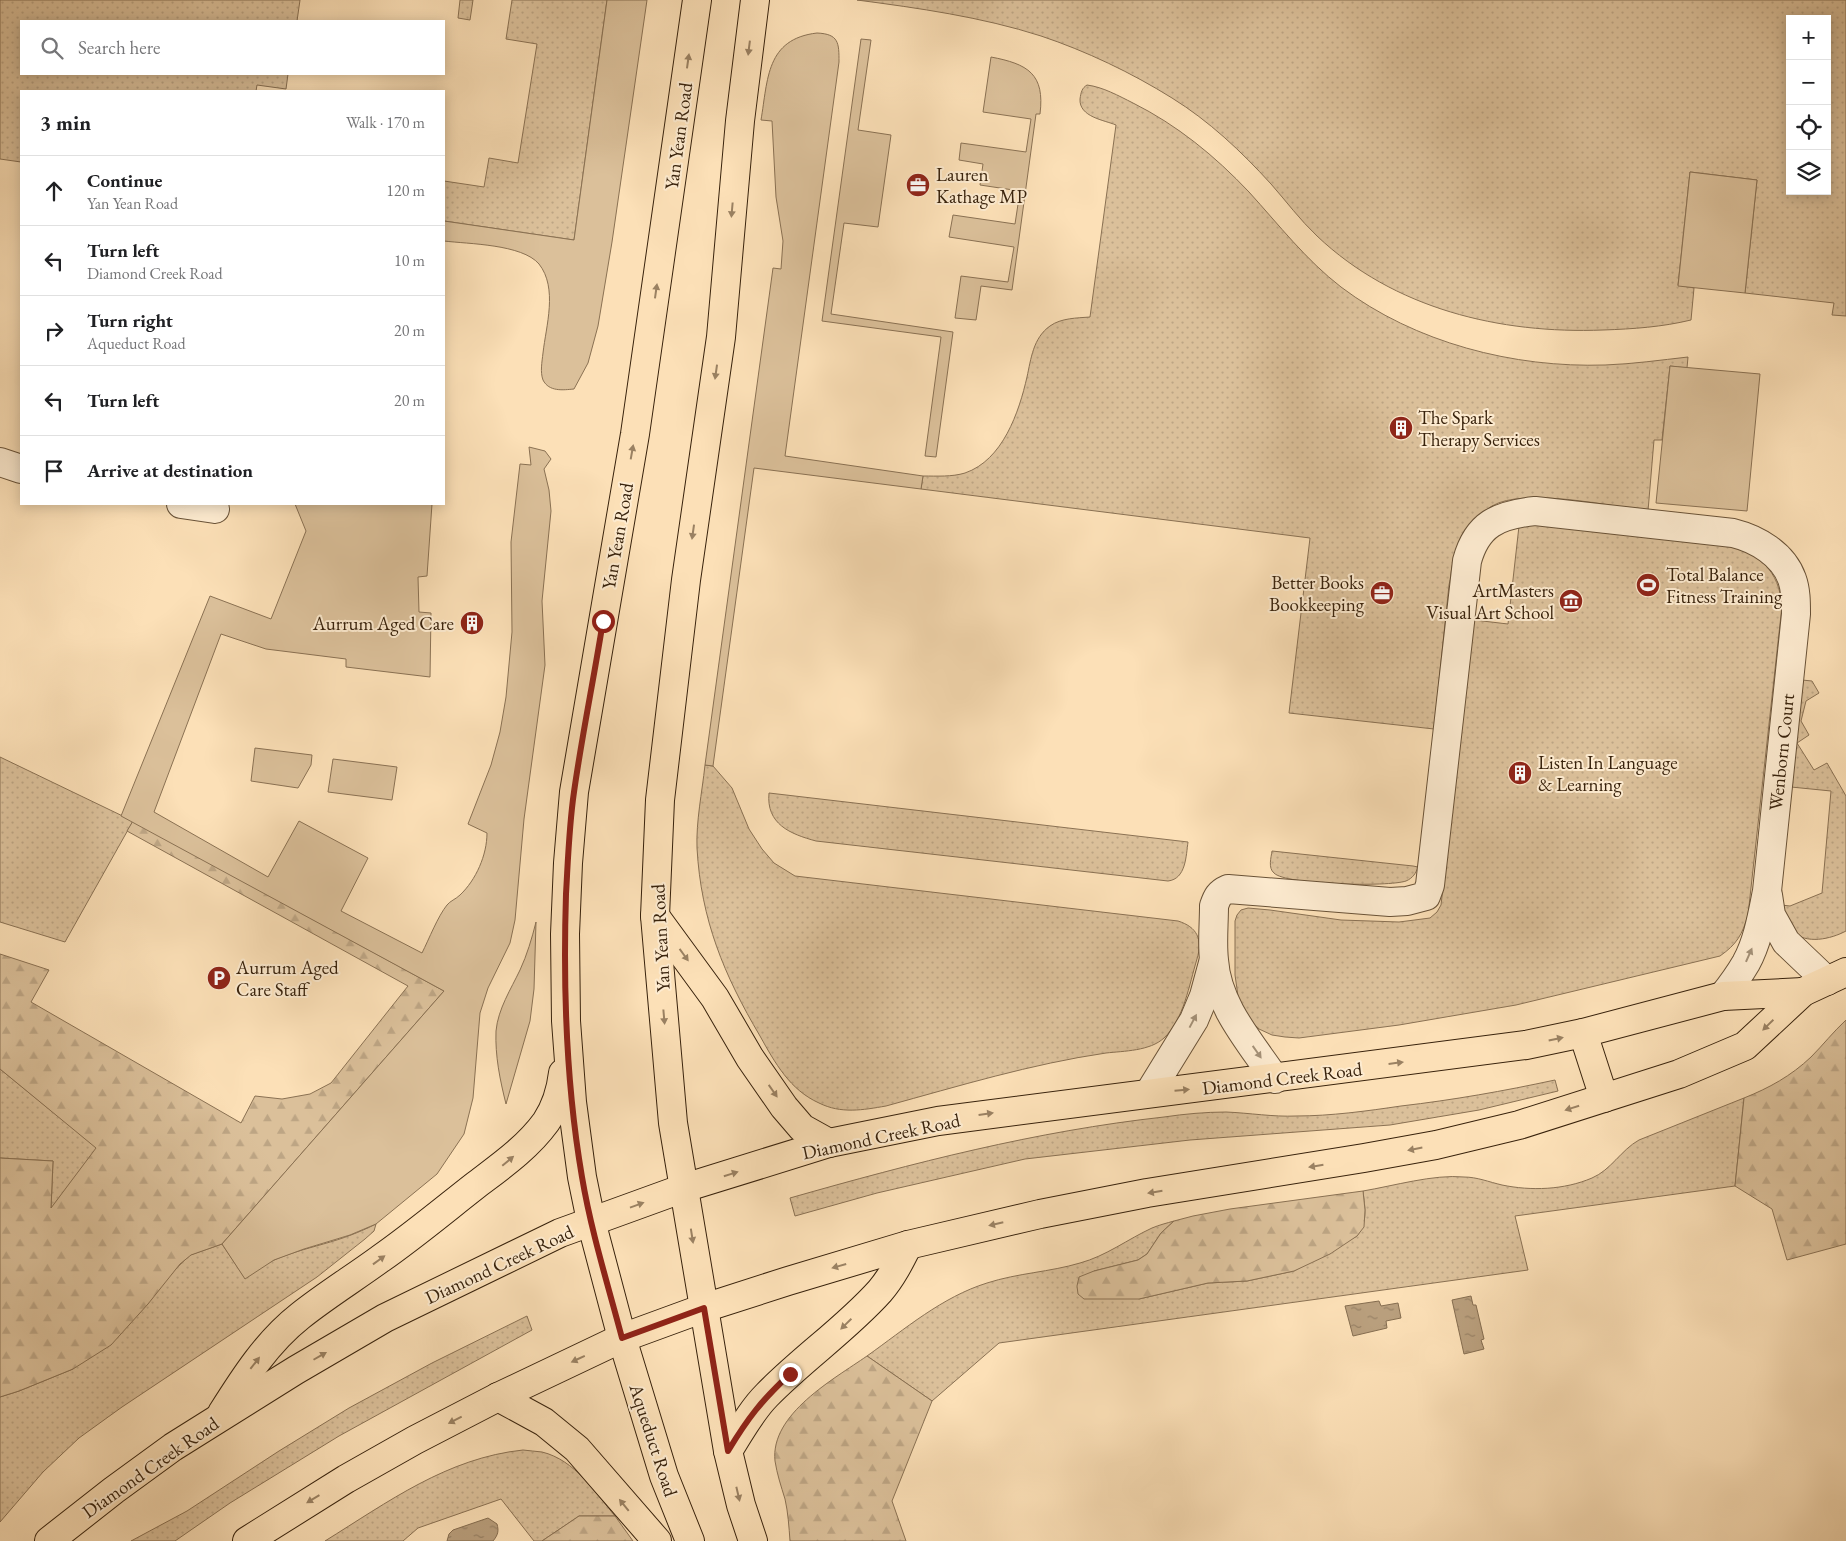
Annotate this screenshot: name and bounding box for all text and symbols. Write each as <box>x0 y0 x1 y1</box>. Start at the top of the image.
map controls <box>1786 15 1831 195</box>
button: + <box>1786 15 1831 60</box>
search box <box>20 20 445 75</box>
icon: search <box>38 34 66 62</box>
text: Search here <box>78 35 160 60</box>
one-way arrow <box>745 41 753 57</box>
one-way arrow <box>684 53 692 69</box>
button: − <box>1786 60 1831 105</box>
street label: Yan Yean Road <box>659 80 698 191</box>
button: locate <box>1786 105 1831 150</box>
text: 3 min <box>40 109 91 136</box>
text: Walk · 170 m <box>346 112 425 133</box>
button: layers <box>1786 150 1831 195</box>
place label: Lauren Kathage MP <box>936 162 1027 209</box>
text: Continue <box>87 168 162 193</box>
office icon: Lauren Kathage MP <box>905 172 931 198</box>
icon: ahead <box>40 177 68 205</box>
text: 120 m <box>386 180 425 201</box>
text: Yan Yean Road <box>87 193 178 214</box>
one-way arrow <box>728 202 736 218</box>
text: Turn left <box>87 238 159 263</box>
icon: left <box>40 247 68 275</box>
text: 10 m <box>394 250 425 271</box>
text: Diamond Creek Road <box>87 263 223 284</box>
one-way arrow <box>652 283 660 299</box>
text: Turn right <box>87 308 173 333</box>
icon: right <box>40 317 68 345</box>
text: 20 m <box>394 320 425 341</box>
text: Aqueduct Road <box>87 333 186 354</box>
one-way arrow <box>712 364 720 380</box>
icon: left <box>40 387 68 415</box>
text: Turn left <box>87 388 159 413</box>
text: 20 m <box>394 390 425 411</box>
place label: The Spark Therapy Services <box>1418 405 1540 452</box>
building icon: The Spark Therapy Services <box>1388 415 1414 441</box>
one-way arrow <box>628 444 636 460</box>
icon: arrive <box>40 457 68 485</box>
text: Arrive at destination <box>87 458 253 483</box>
street label: Yan Yean Road <box>596 480 639 592</box>
one-way arrow <box>689 525 697 541</box>
place label: Total Balance Fitness Training <box>1666 562 1783 609</box>
place label: Better Books Bookkeeping <box>1269 570 1365 617</box>
sports icon: Total Balance Fitness Training <box>1635 572 1661 598</box>
place label: ArtMasters Visual Art School <box>1426 578 1554 625</box>
office icon: Better Books Bookkeeping <box>1369 580 1395 606</box>
museum icon: ArtMasters Visual Art School <box>1558 588 1584 614</box>
building icon: Aurrum Aged Care <box>459 610 485 636</box>
route start <box>592 610 615 633</box>
place label: Aurrum Aged Care <box>312 611 454 636</box>
street label: Wenborn Court <box>1763 692 1800 812</box>
place label: Listen In Language & Learning <box>1538 750 1678 797</box>
building icon: Listen In Language & Learning <box>1507 760 1533 786</box>
street label: Yan Yean Road <box>645 883 676 993</box>
one-way arrow <box>679 948 689 962</box>
one-way arrow <box>1746 948 1754 962</box>
place label: Aurrum Aged Care Staff <box>235 955 339 1002</box>
parking icon: Aurrum Aged Care Staff <box>206 965 232 991</box>
one-way arrow <box>660 1009 668 1025</box>
one-way arrow <box>1189 1014 1197 1029</box>
one-way arrow <box>1762 1019 1774 1031</box>
one-way arrow <box>1549 1035 1564 1043</box>
one-way arrow <box>1252 1045 1262 1059</box>
street label: Diamond Creek Road <box>1201 1056 1364 1101</box>
one-way arrow <box>1388 1059 1404 1067</box>
one-way arrow <box>768 1084 778 1098</box>
one-way arrow <box>1175 1086 1191 1094</box>
one-way arrow <box>1564 1104 1579 1112</box>
street label: Diamond Creek Road <box>800 1107 963 1165</box>
one-way arrow <box>979 1110 995 1118</box>
one-way arrow <box>1406 1145 1422 1153</box>
one-way arrow <box>501 1155 514 1166</box>
one-way arrow <box>1307 1163 1323 1171</box>
one-way arrow <box>724 1169 739 1177</box>
one-way arrow <box>1147 1189 1163 1197</box>
one-way arrow <box>630 1201 645 1209</box>
street label: Diamond Creek Road <box>421 1219 578 1310</box>
one-way arrow <box>988 1220 1003 1228</box>
one-way arrow <box>688 1229 696 1245</box>
one-way arrow <box>372 1255 386 1265</box>
one-way arrow <box>831 1262 846 1270</box>
one-way arrow <box>840 1318 852 1330</box>
one-way arrow <box>313 1352 326 1361</box>
one-way arrow <box>571 1355 585 1363</box>
one-way arrow <box>249 1357 260 1370</box>
route end <box>779 1363 802 1386</box>
street label: Aqueduct Road <box>623 1380 684 1500</box>
street label: Diamond Creek Road <box>77 1411 224 1524</box>
one-way arrow <box>447 1416 462 1424</box>
one-way arrow <box>734 1486 742 1501</box>
one-way arrow <box>307 1495 320 1504</box>
one-way arrow <box>619 1498 630 1511</box>

